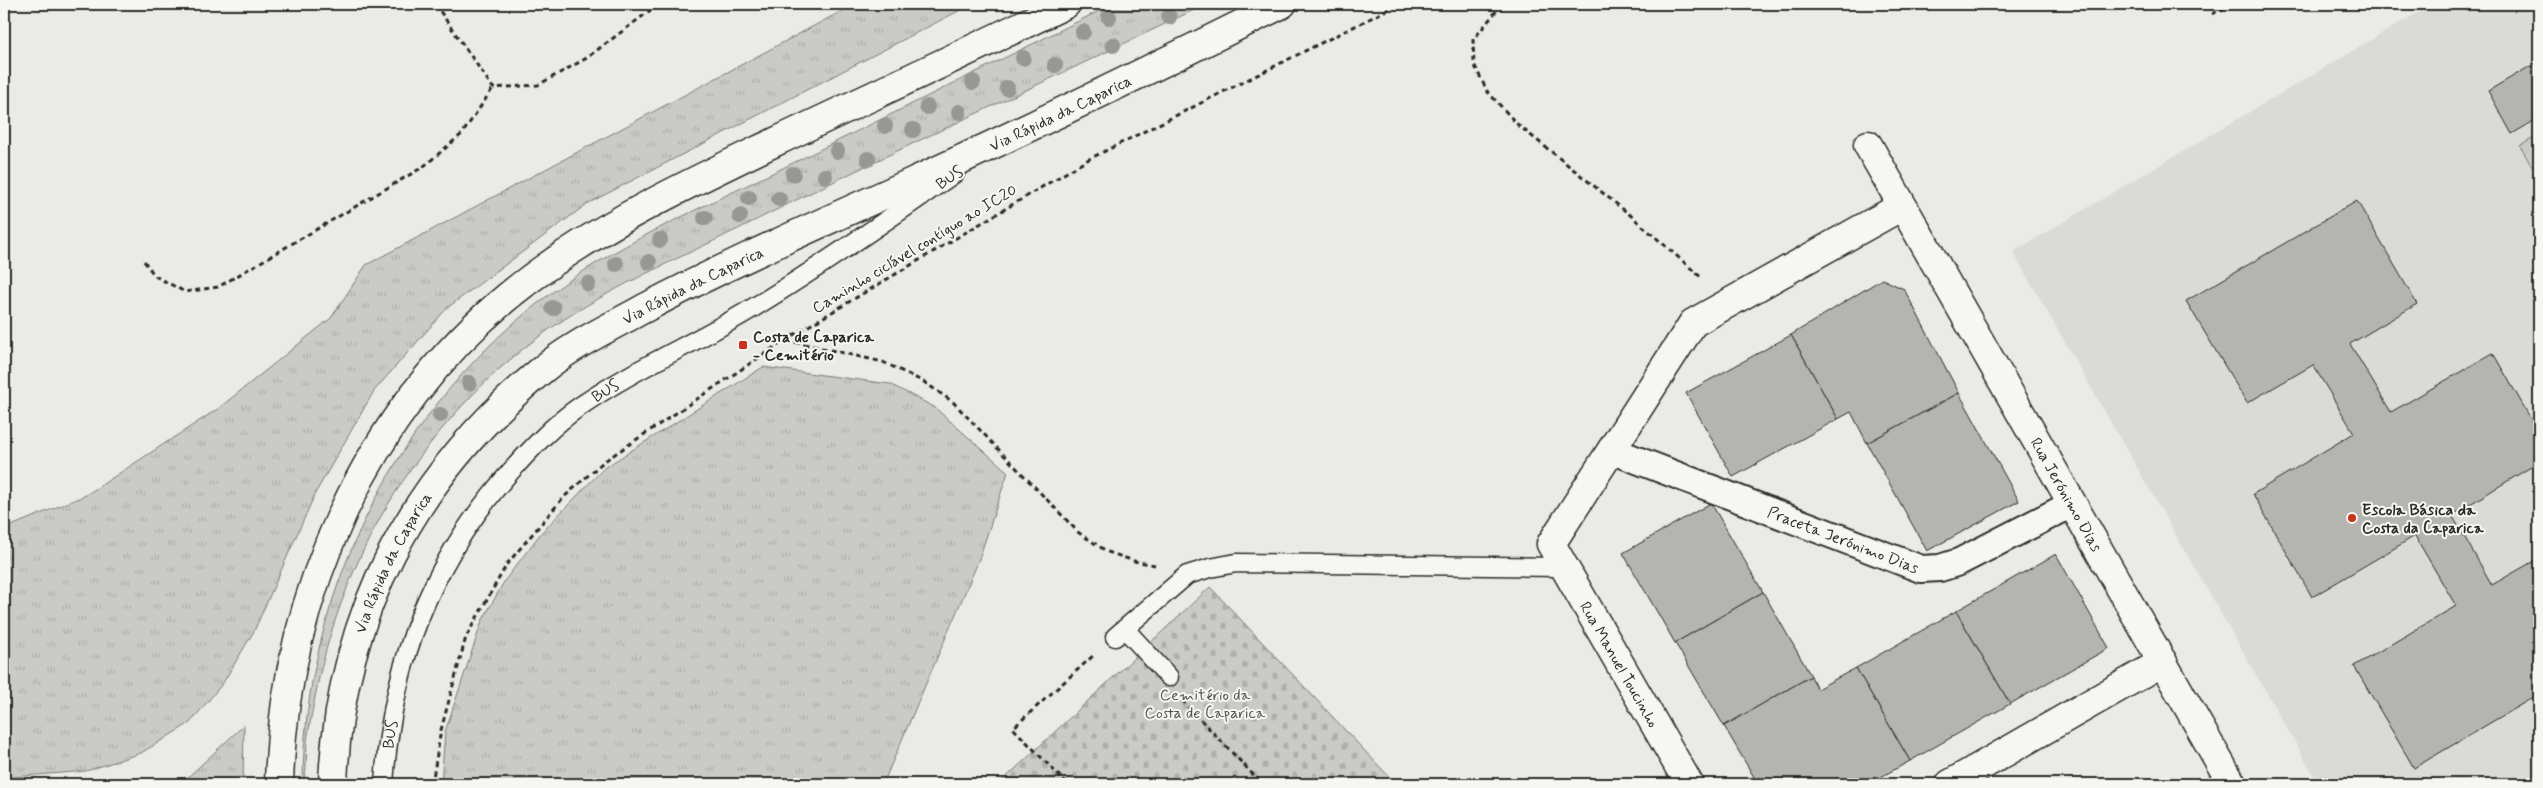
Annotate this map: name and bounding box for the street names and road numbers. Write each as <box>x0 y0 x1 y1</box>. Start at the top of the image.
street label: Via Rápida da Caparica <box>986 71 1135 157</box>
street label: BUS <box>932 162 968 195</box>
street label: Caminho ciclável contíguo ao IC20 <box>808 180 1021 319</box>
street label: Via Rápida da Caparica <box>619 242 767 330</box>
street label: BUS <box>588 375 623 408</box>
street label: Rua Jerónimo Dias <box>2025 434 2107 556</box>
street label: Via Rápida da Caparica <box>350 488 437 636</box>
street label: Praceta Jerónimo Dias <box>1764 502 1922 579</box>
street label: Rua Manuel Toucinho <box>1574 598 1663 731</box>
street label: BUS <box>378 719 403 750</box>

